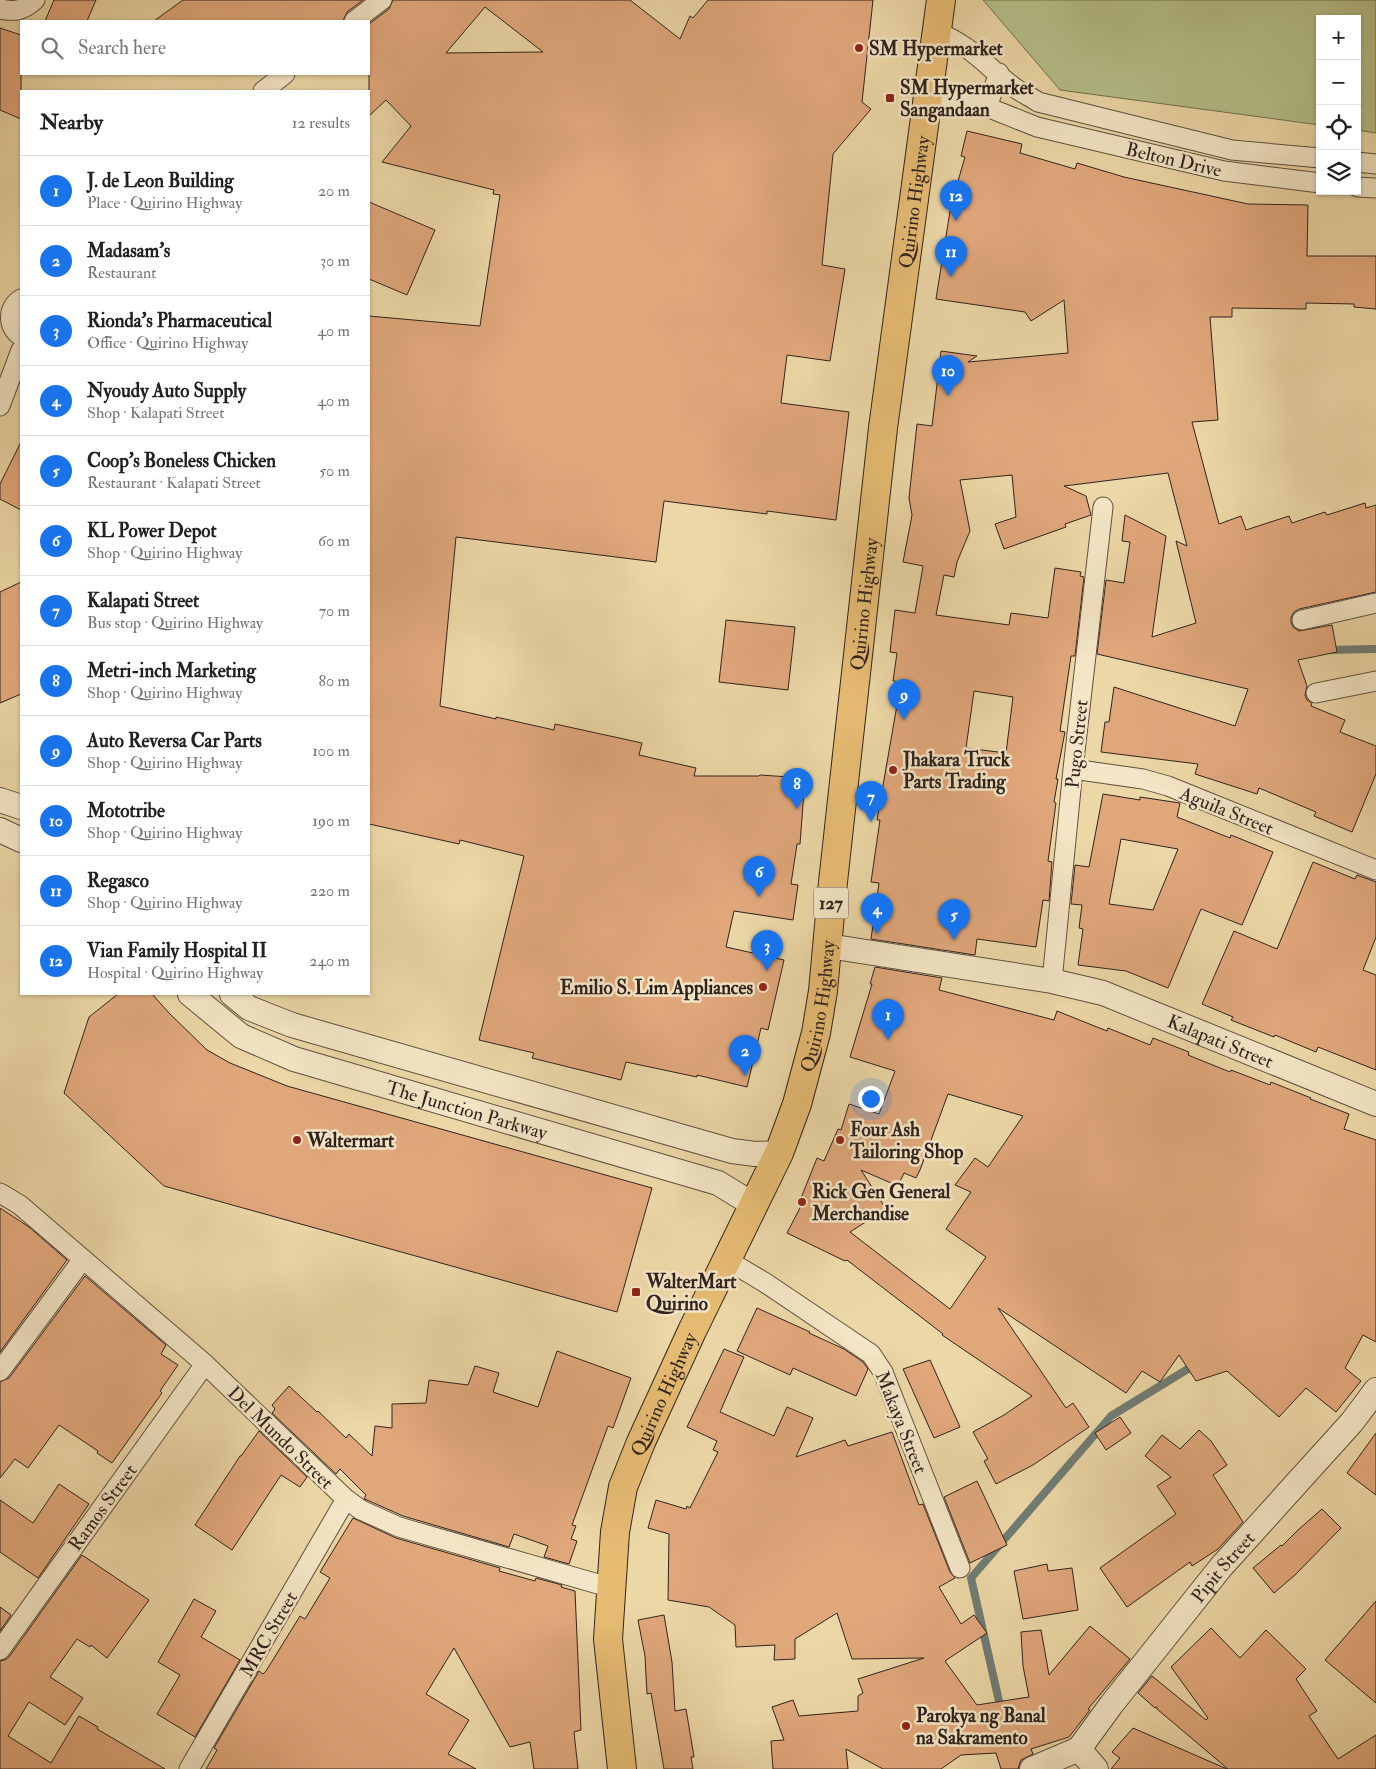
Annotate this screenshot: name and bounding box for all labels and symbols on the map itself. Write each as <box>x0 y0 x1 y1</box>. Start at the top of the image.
place label: SM Hypermarket <box>869 37 1004 62</box>
marker: SM Hypermarket <box>853 42 865 54</box>
place label: SM Hypermarket Sangandaan <box>900 76 1035 123</box>
marker: SM Hypermarket Sangandaan <box>884 92 896 104</box>
street label: Quirino Highway <box>894 134 936 270</box>
street label: Belton Drive <box>1123 137 1224 183</box>
pin: 12 <box>940 180 972 221</box>
pin: 11 <box>935 236 967 277</box>
pin: 10 <box>932 355 964 396</box>
street label: Quirino Highway <box>845 536 884 672</box>
pin: 9 <box>888 679 920 720</box>
street label: Pugo Street <box>1060 698 1094 790</box>
place label: Jhakara Truck Parts Trading <box>902 748 1011 795</box>
marker: Jhakara Truck Parts Trading <box>887 764 899 776</box>
pin: 8 <box>781 768 813 809</box>
pin: 7 <box>855 781 887 822</box>
street label: Aguila Street <box>1175 781 1277 841</box>
pin: 6 <box>743 856 775 897</box>
road number: 127 <box>814 888 848 918</box>
pin: 4 <box>861 893 893 934</box>
pin: 5 <box>938 899 970 940</box>
pin: 3 <box>751 930 783 971</box>
street label: Quirino Highway <box>795 939 841 1075</box>
place label: Emilio S. Lim Appliances <box>560 976 753 1001</box>
marker: Emilio S. Lim Appliances <box>757 981 769 993</box>
pin: 1 <box>872 999 904 1040</box>
street label: Kalapati Street <box>1164 1009 1277 1074</box>
pin: 2 <box>729 1035 761 1076</box>
street label: The Junction Parkway <box>383 1076 551 1146</box>
your location <box>858 1086 884 1112</box>
place label: Four Ash Tailoring Shop <box>849 1118 964 1165</box>
place label: Waltermart <box>306 1129 395 1153</box>
marker: Waltermart <box>291 1134 303 1146</box>
marker: Four Ash Tailoring Shop <box>834 1134 846 1146</box>
place label: Rick Gen General Merchandise <box>811 1180 951 1226</box>
marker: Rick Gen General Merchandise <box>796 1196 808 1208</box>
place label: WalterMart Quirino <box>645 1270 737 1316</box>
marker: WalterMart Quirino <box>630 1286 642 1298</box>
street label: Quirino Highway <box>626 1328 703 1460</box>
street label: Makaya Street <box>870 1368 933 1477</box>
street label: Del Mundo Street <box>222 1381 338 1494</box>
street label: Ramos Street <box>63 1459 142 1556</box>
street label: Pipit Street <box>1186 1527 1260 1608</box>
street label: MRC Street <box>235 1587 303 1682</box>
place label: Parokya ng Banal na Sakramento <box>915 1704 1046 1750</box>
marker: Parokya ng Banal na Sakramento <box>900 1720 912 1732</box>

